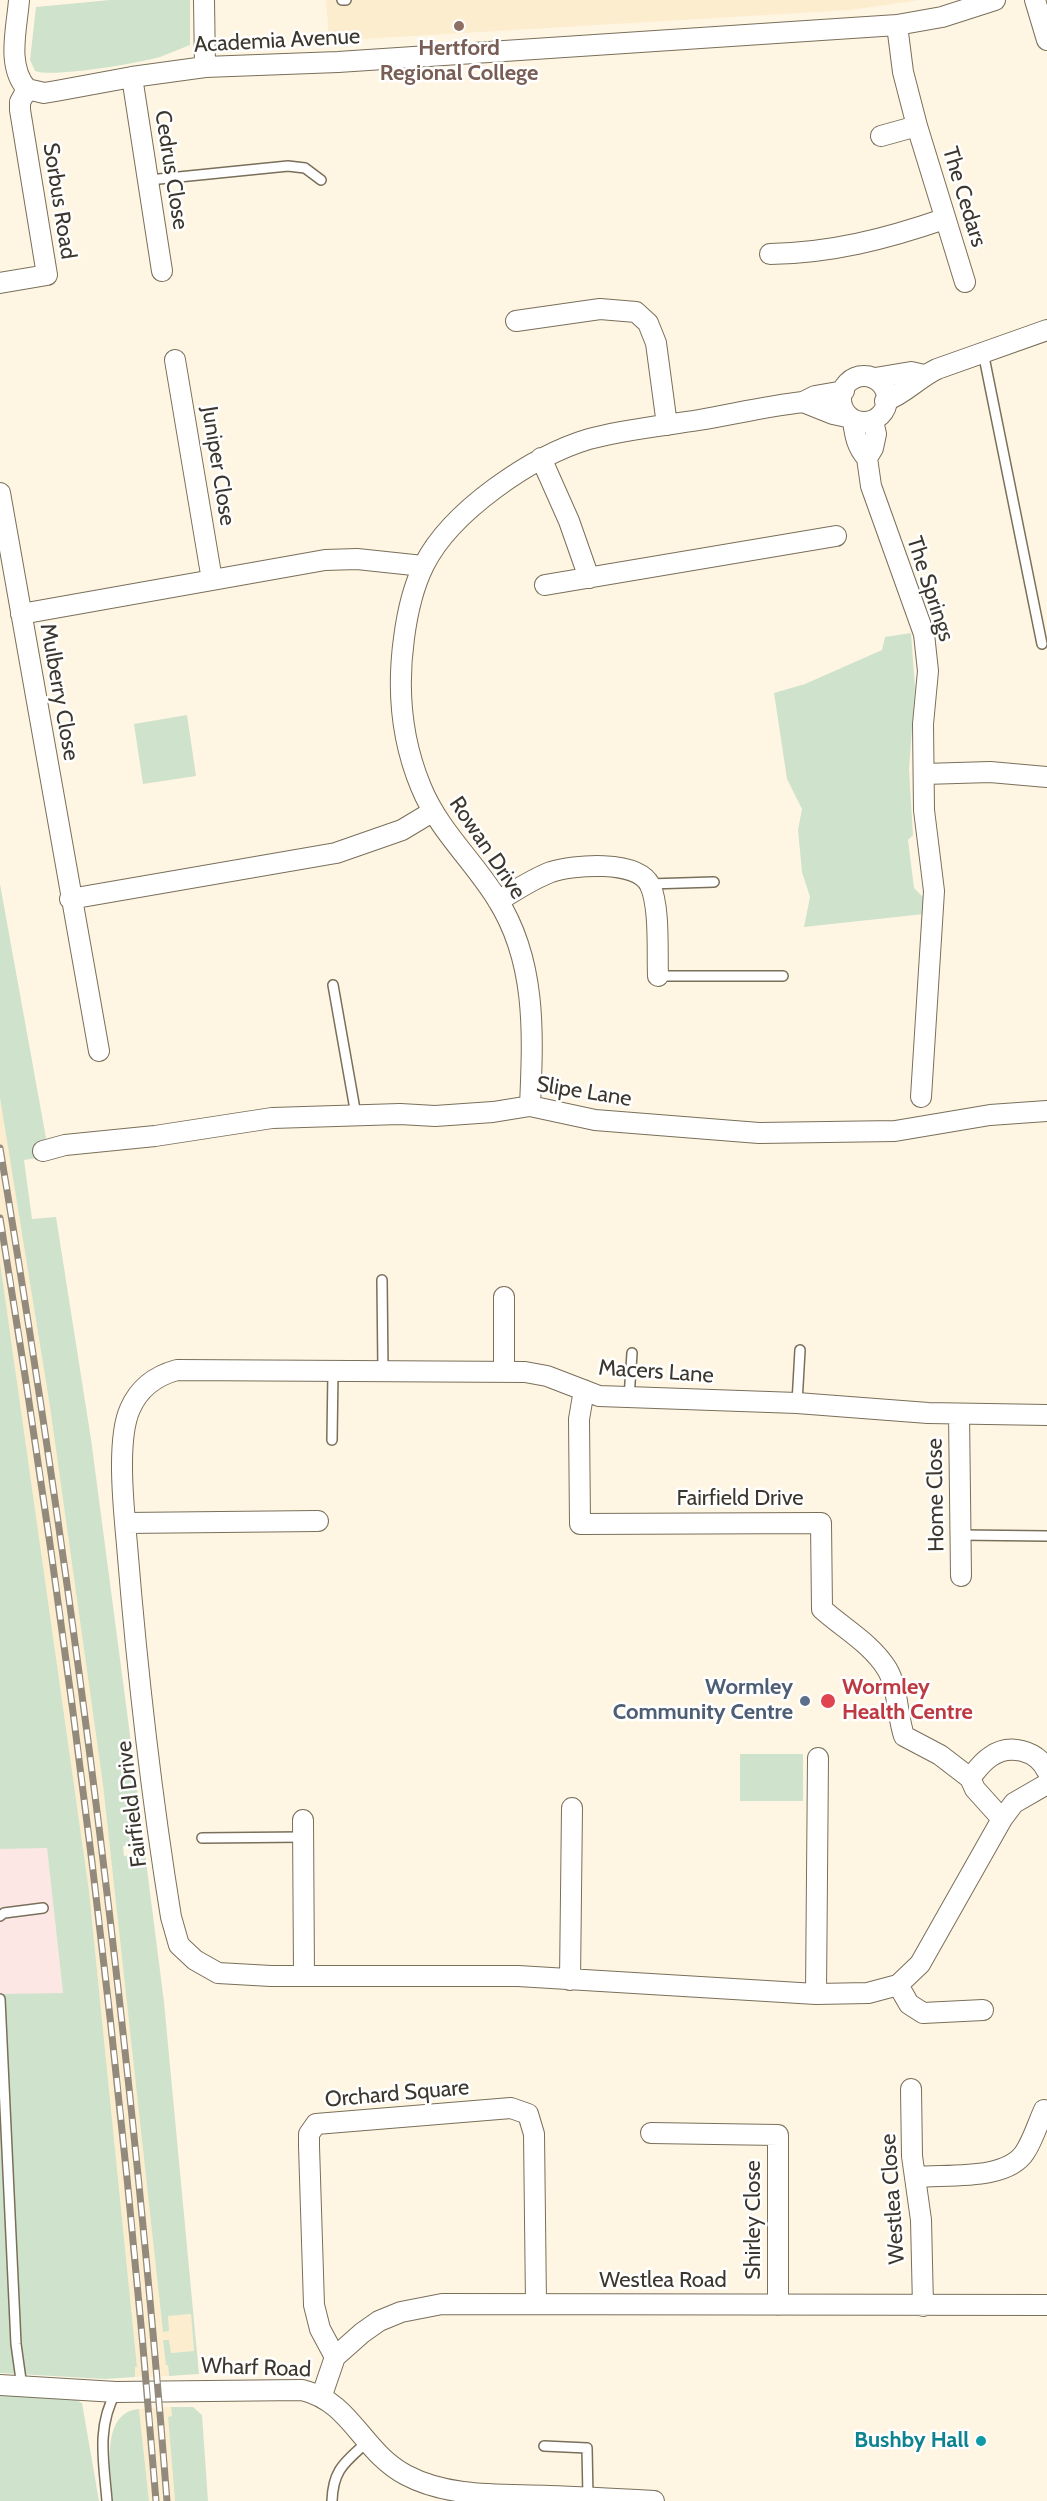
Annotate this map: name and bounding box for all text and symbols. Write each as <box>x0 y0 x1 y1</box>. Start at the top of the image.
marker: Hertford Regional College <box>452 19 466 33</box>
street label: Academia Avenue <box>193 23 361 59</box>
place label: Hertford Regional College <box>380 36 538 88</box>
street label: Cedrus Close <box>149 108 193 232</box>
street label: Sorbus Road <box>37 141 81 261</box>
street label: The Cedars <box>936 144 992 250</box>
street label: Juniper Close <box>196 404 240 528</box>
street label: The Springs <box>901 533 959 645</box>
street label: Mulberry Close <box>34 621 84 763</box>
street label: Rowan Drive <box>443 792 531 904</box>
street label: Slipe Lane <box>534 1071 634 1113</box>
street label: Macers Lane <box>597 1355 715 1389</box>
street label: Home Close <box>922 1438 950 1552</box>
street label: Fairfield Drive <box>676 1486 804 1512</box>
place label: Wormley Community Centre <box>613 1675 793 1726</box>
place label: Wormley Health Centre <box>842 1675 973 1726</box>
marker: Wormley Health Centre <box>819 1692 837 1710</box>
marker: Wormley Community Centre <box>798 1694 812 1708</box>
street label: Fairfield Drive <box>111 1739 153 1869</box>
street label: Orchard Square <box>324 2075 470 2113</box>
street label: Westlea Close <box>875 2133 911 2265</box>
street label: Shirley Close <box>741 2160 767 2280</box>
street label: Westlea Road <box>599 2268 727 2294</box>
street label: Wharf Road <box>200 2353 312 2383</box>
place label: Bushby Hall <box>854 2428 969 2454</box>
marker: Bushby Hall <box>974 2434 988 2448</box>

